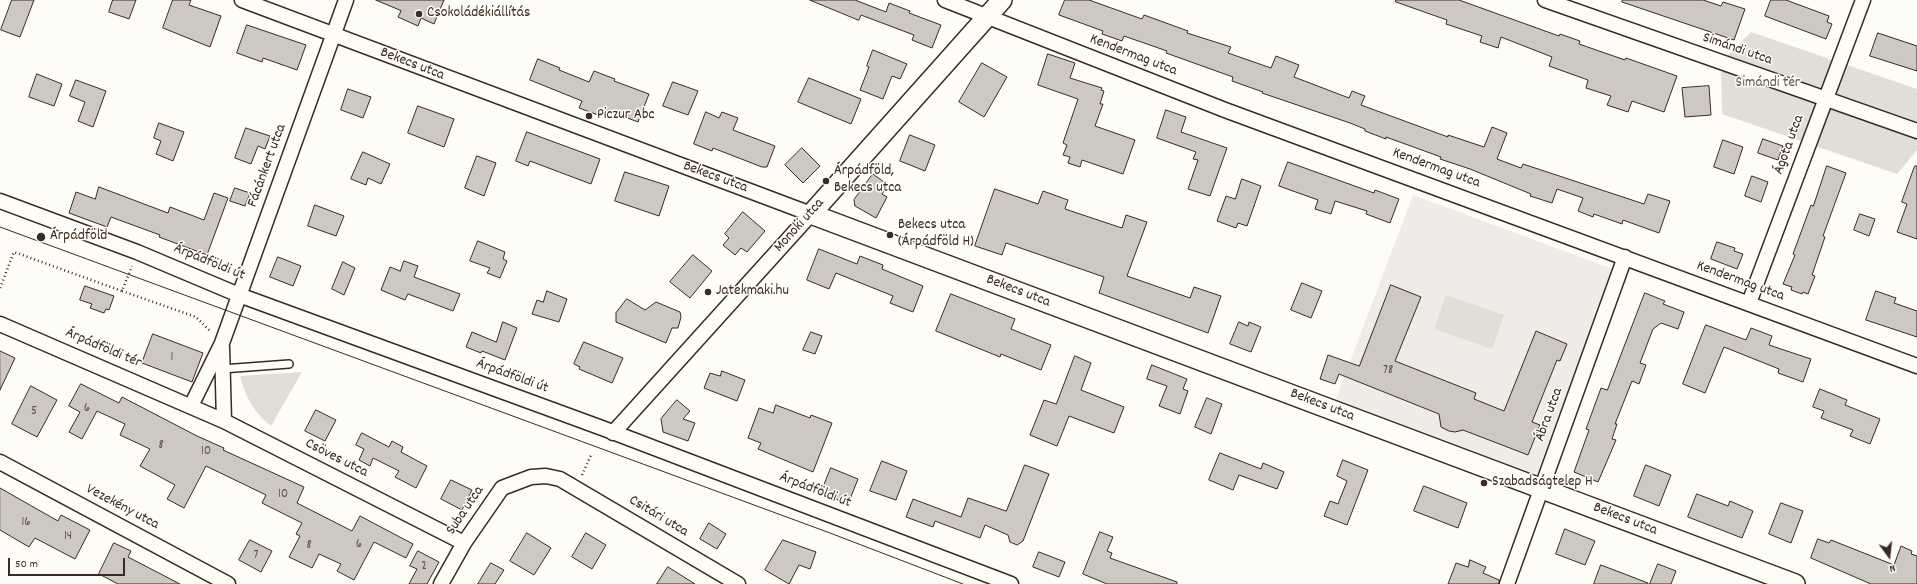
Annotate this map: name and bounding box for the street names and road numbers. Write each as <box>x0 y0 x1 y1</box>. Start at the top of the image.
street label: Simándi utca <box>1700 30 1774 70</box>
street label: Kendermag utca <box>1087 31 1179 81</box>
street label: Bekecs utca <box>377 45 447 85</box>
street label: Ágota utca <box>1771 113 1809 177</box>
street label: Fácánkert utca <box>245 122 291 210</box>
street label: Kendermag utca <box>1390 145 1482 193</box>
street label: Bekecs utca <box>680 158 750 198</box>
street label: Monoki utca <box>771 195 829 257</box>
street label: Árpádföldi út <box>171 241 247 285</box>
street label: Kendermag utca <box>1694 258 1786 306</box>
street label: Bekecs utca <box>983 272 1053 312</box>
street label: Árpádföldi tér <box>62 325 144 373</box>
street label: Árpádföldi út <box>473 356 551 398</box>
street label: Bekecs utca <box>1287 386 1357 426</box>
street label: Ábra utca <box>1532 386 1568 444</box>
street label: Csöves utca <box>302 436 370 482</box>
street label: Árpádföldi út <box>777 469 853 513</box>
street label: Vezekény utca <box>82 481 162 535</box>
street label: Suba utca <box>443 483 489 539</box>
street label: Csitári utca <box>625 492 691 542</box>
street label: Bekecs utca <box>1590 500 1660 540</box>

